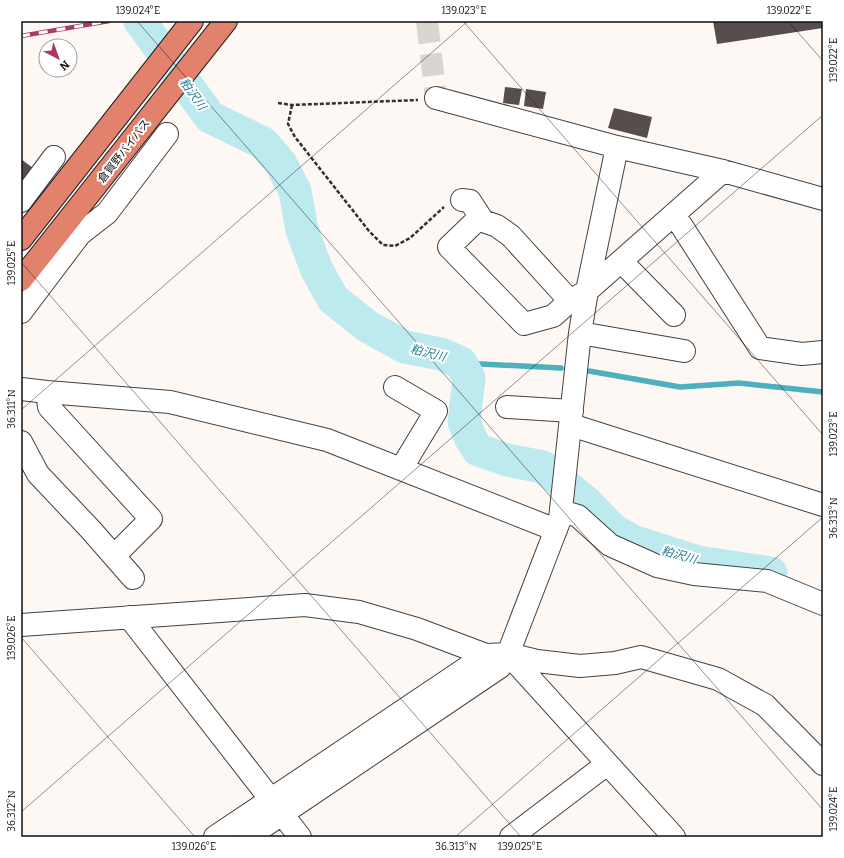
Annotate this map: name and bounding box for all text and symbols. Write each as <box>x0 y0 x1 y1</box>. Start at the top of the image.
text: 139.024°E <box>116 5 160 17</box>
text: 139.023°E <box>442 5 486 17</box>
text: 139.022°E <box>767 5 811 17</box>
north arrow <box>38 38 78 78</box>
text: 139.022°E <box>828 38 840 82</box>
text: N <box>56 57 72 73</box>
water label: 粕沢川 <box>177 75 210 114</box>
street label: 倉賀野バイパス <box>95 117 153 185</box>
text: 139.025°E <box>6 241 18 285</box>
water label: 粕沢川 <box>409 342 449 365</box>
text: 36.311°N <box>6 389 18 429</box>
text: 139.023°E <box>828 412 840 456</box>
text: 36.313°N <box>828 497 840 539</box>
water label: 粕沢川 <box>660 543 700 567</box>
text: 139.026°E <box>6 616 18 660</box>
text: 139.024°E <box>828 787 840 831</box>
text: 36.312°N <box>6 790 18 832</box>
text: 139.026°E <box>172 841 216 853</box>
text: 36.313°N <box>435 841 477 853</box>
text: 139.025°E <box>498 841 542 853</box>

